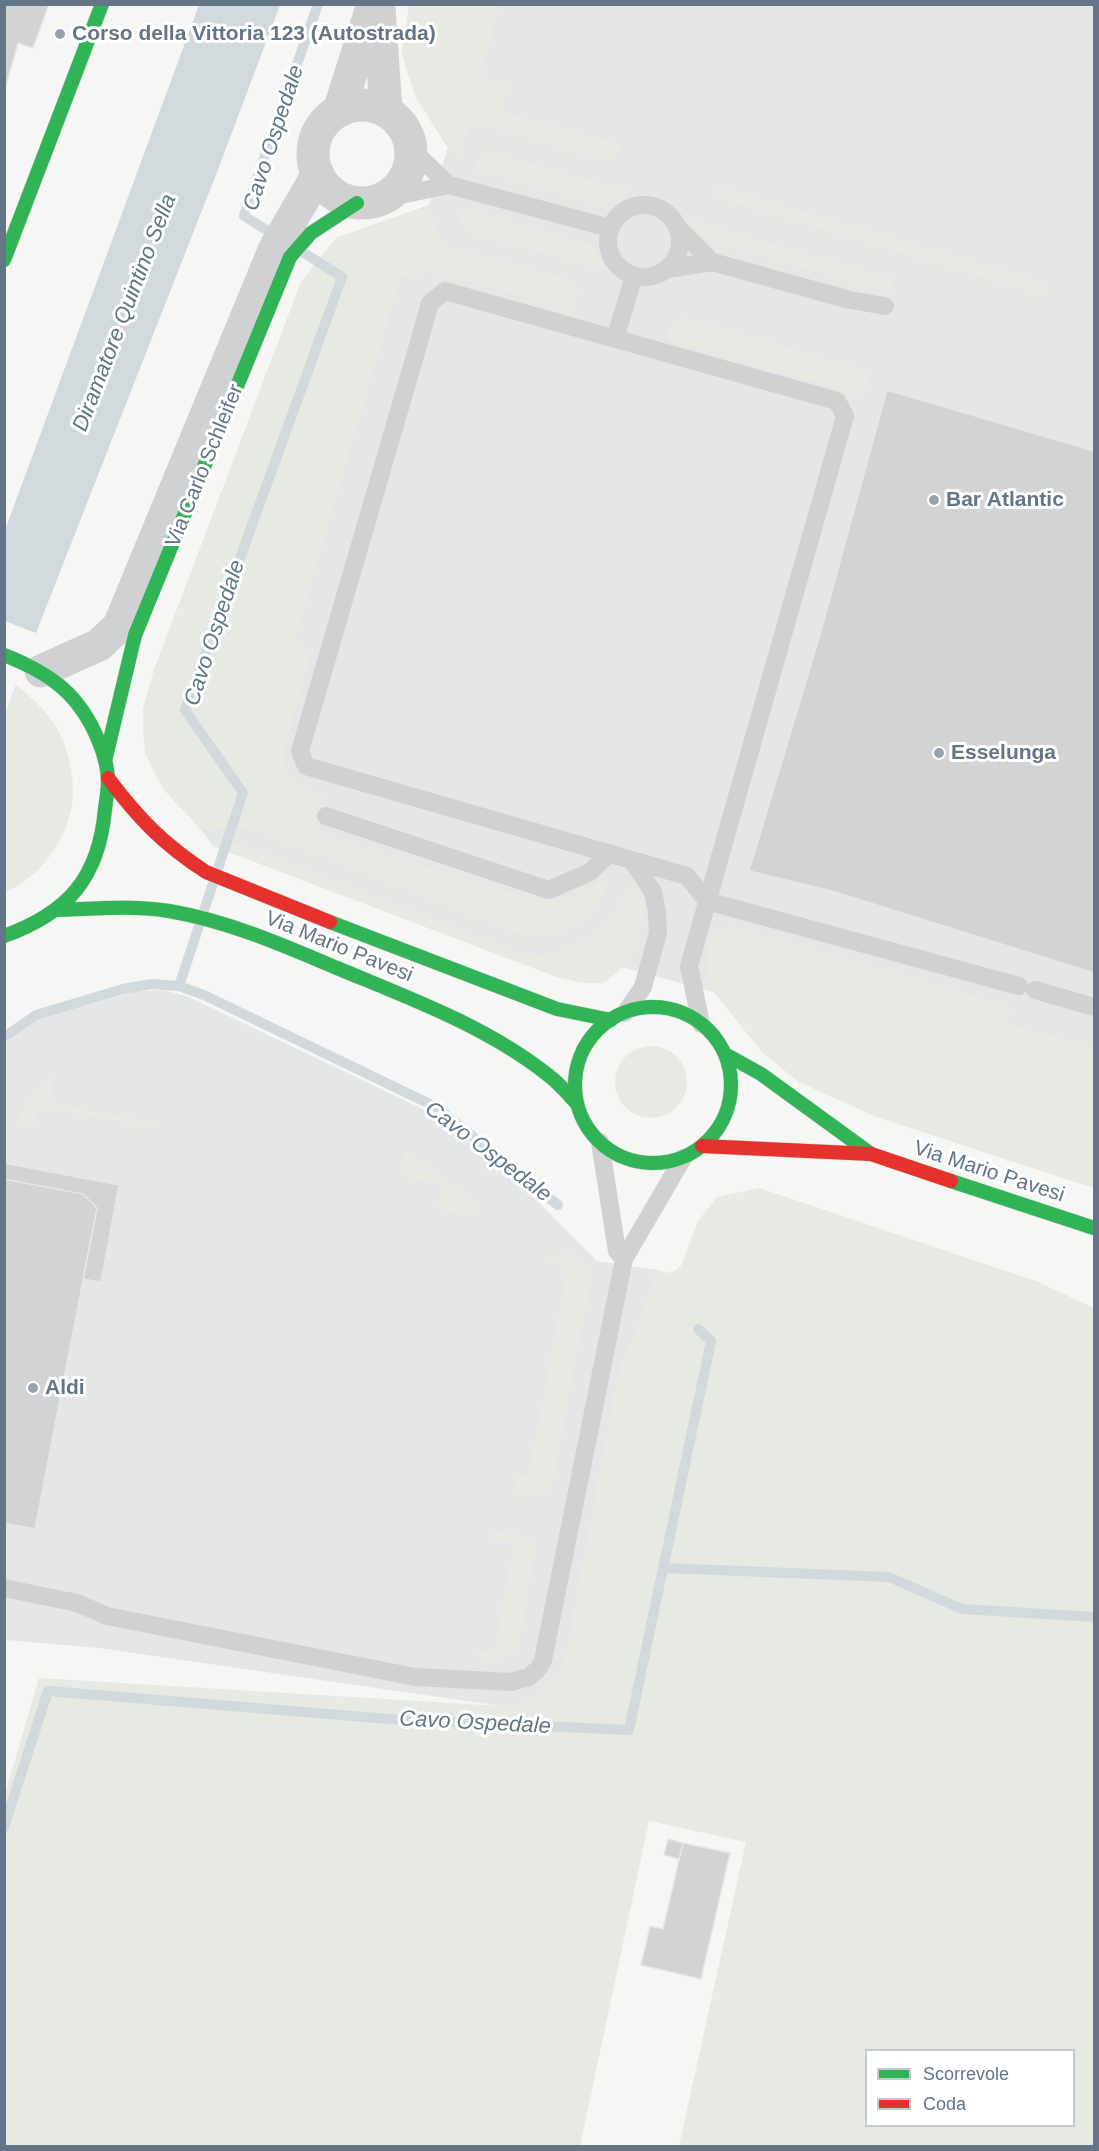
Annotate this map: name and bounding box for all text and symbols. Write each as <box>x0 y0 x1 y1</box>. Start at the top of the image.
place label: Corso della Vittoria 123 (Autostrada) <box>72 21 436 47</box>
marker: Corso della Vittoria 123 (Autostrada) <box>53 27 67 41</box>
water label: Cavo Ospedale <box>238 62 310 214</box>
water label: Diramatore Quintino Sella <box>68 191 182 435</box>
street label: Via Carlo Schleifer <box>161 381 249 551</box>
place label: Bar Atlantic <box>946 487 1064 513</box>
marker: Bar Atlantic <box>927 493 941 507</box>
water label: Cavo Ospedale <box>179 557 251 709</box>
place label: Esselunga <box>951 740 1056 766</box>
marker: Esselunga <box>932 746 946 760</box>
street label: Via Mario Pavesi <box>261 906 417 988</box>
water label: Cavo Ospedale <box>420 1096 556 1208</box>
street label: Via Mario Pavesi <box>910 1136 1068 1208</box>
place label: Aldi <box>45 1375 85 1401</box>
marker: Aldi <box>26 1381 40 1395</box>
water label: Cavo Ospedale <box>399 1706 551 1740</box>
legend <box>865 2049 1075 2127</box>
text: Scorrevole <box>923 2064 1009 2084</box>
text: Coda <box>923 2094 966 2114</box>

